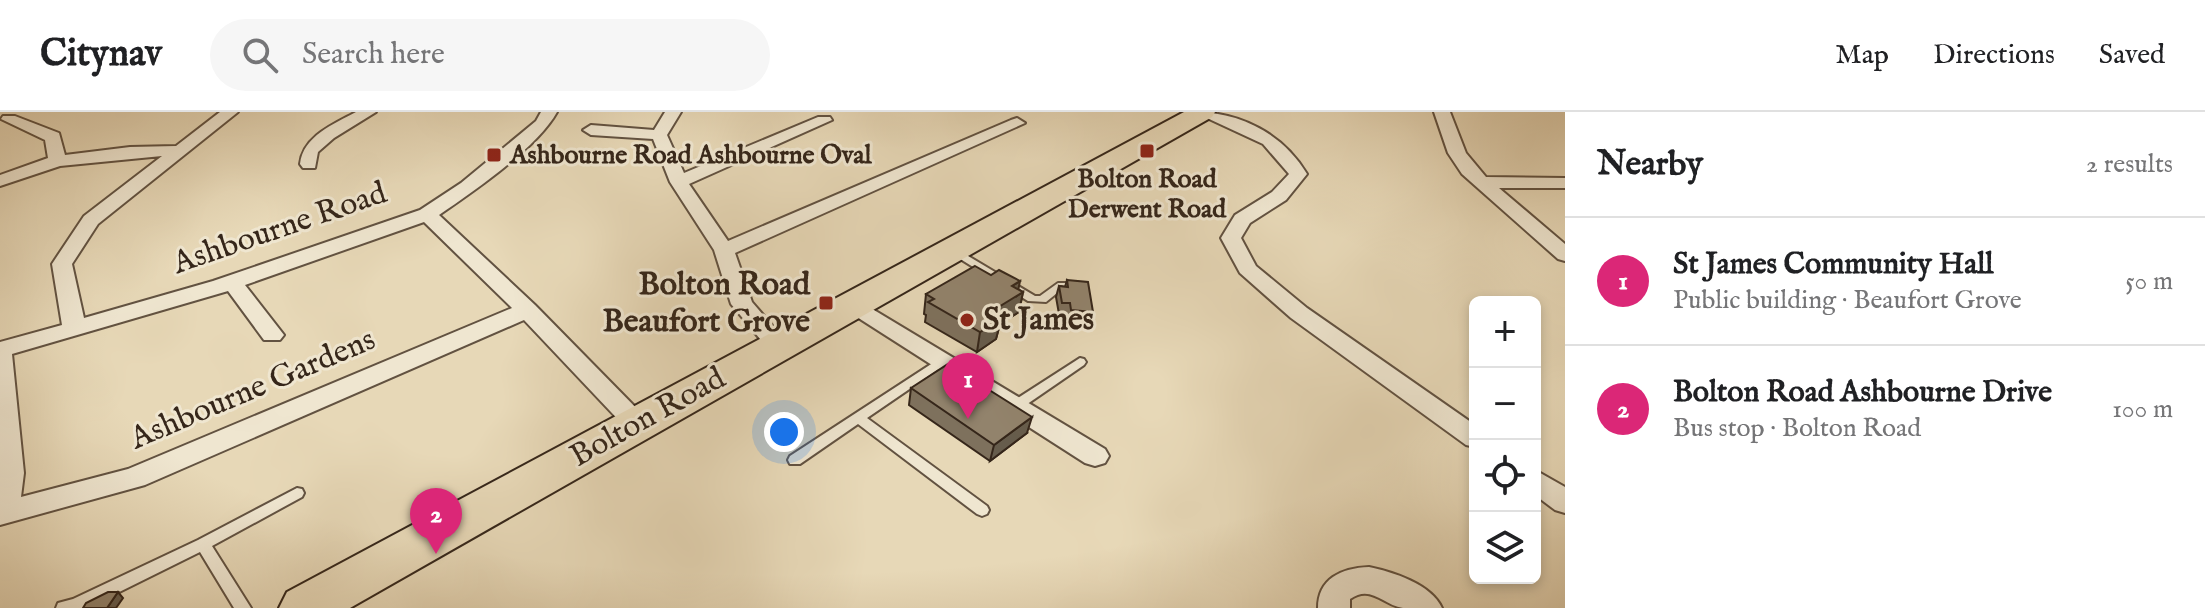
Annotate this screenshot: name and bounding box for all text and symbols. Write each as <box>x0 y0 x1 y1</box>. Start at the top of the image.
search box <box>210 19 770 91</box>
text: Citynav <box>40 31 162 79</box>
icon: search <box>238 33 282 77</box>
text: Search here <box>302 36 445 74</box>
text: Map <box>1835 38 1889 73</box>
text: Directions <box>1933 38 2055 73</box>
text: Saved <box>2099 38 2165 73</box>
place label: Ashbourne Road Ashbourne Oval <box>509 139 872 172</box>
marker: Bolton Road Derwent Road <box>1138 142 1156 160</box>
text: Nearby <box>1597 143 1703 186</box>
marker: Ashbourne Road Ashbourne Oval <box>485 146 503 164</box>
text: 2 results <box>2086 148 2173 181</box>
place label: Bolton Road Derwent Road <box>1068 163 1227 226</box>
street label: Ashbourne Road <box>167 173 393 285</box>
text: St James Community Hall <box>1673 246 1994 284</box>
place label: Bolton Road Beaufort Grove <box>603 265 811 343</box>
text: 1 <box>1618 265 1628 298</box>
text: 50 m <box>2125 265 2173 298</box>
text: Public building · Beaufort Grove <box>1673 284 2022 317</box>
marker: Bolton Road Beaufort Grove <box>817 294 835 312</box>
map controls <box>1469 296 1541 584</box>
button: + <box>1469 296 1541 368</box>
place label: St James <box>983 300 1094 341</box>
marker: St James <box>958 311 976 329</box>
street label: Ashbourne Gardens <box>123 320 382 460</box>
pin: 1 <box>942 353 994 419</box>
street label: Bolton Road <box>563 358 734 477</box>
button: − <box>1469 368 1541 440</box>
text: Bolton Road Ashbourne Drive <box>1673 374 2052 412</box>
text: 2 <box>1617 393 1629 426</box>
text: 100 m <box>2112 393 2173 426</box>
your location <box>764 412 804 452</box>
text: Bus stop · Bolton Road <box>1673 412 1921 445</box>
button: locate <box>1469 440 1541 512</box>
pin: 2 <box>410 488 462 554</box>
button: layers <box>1469 512 1541 584</box>

